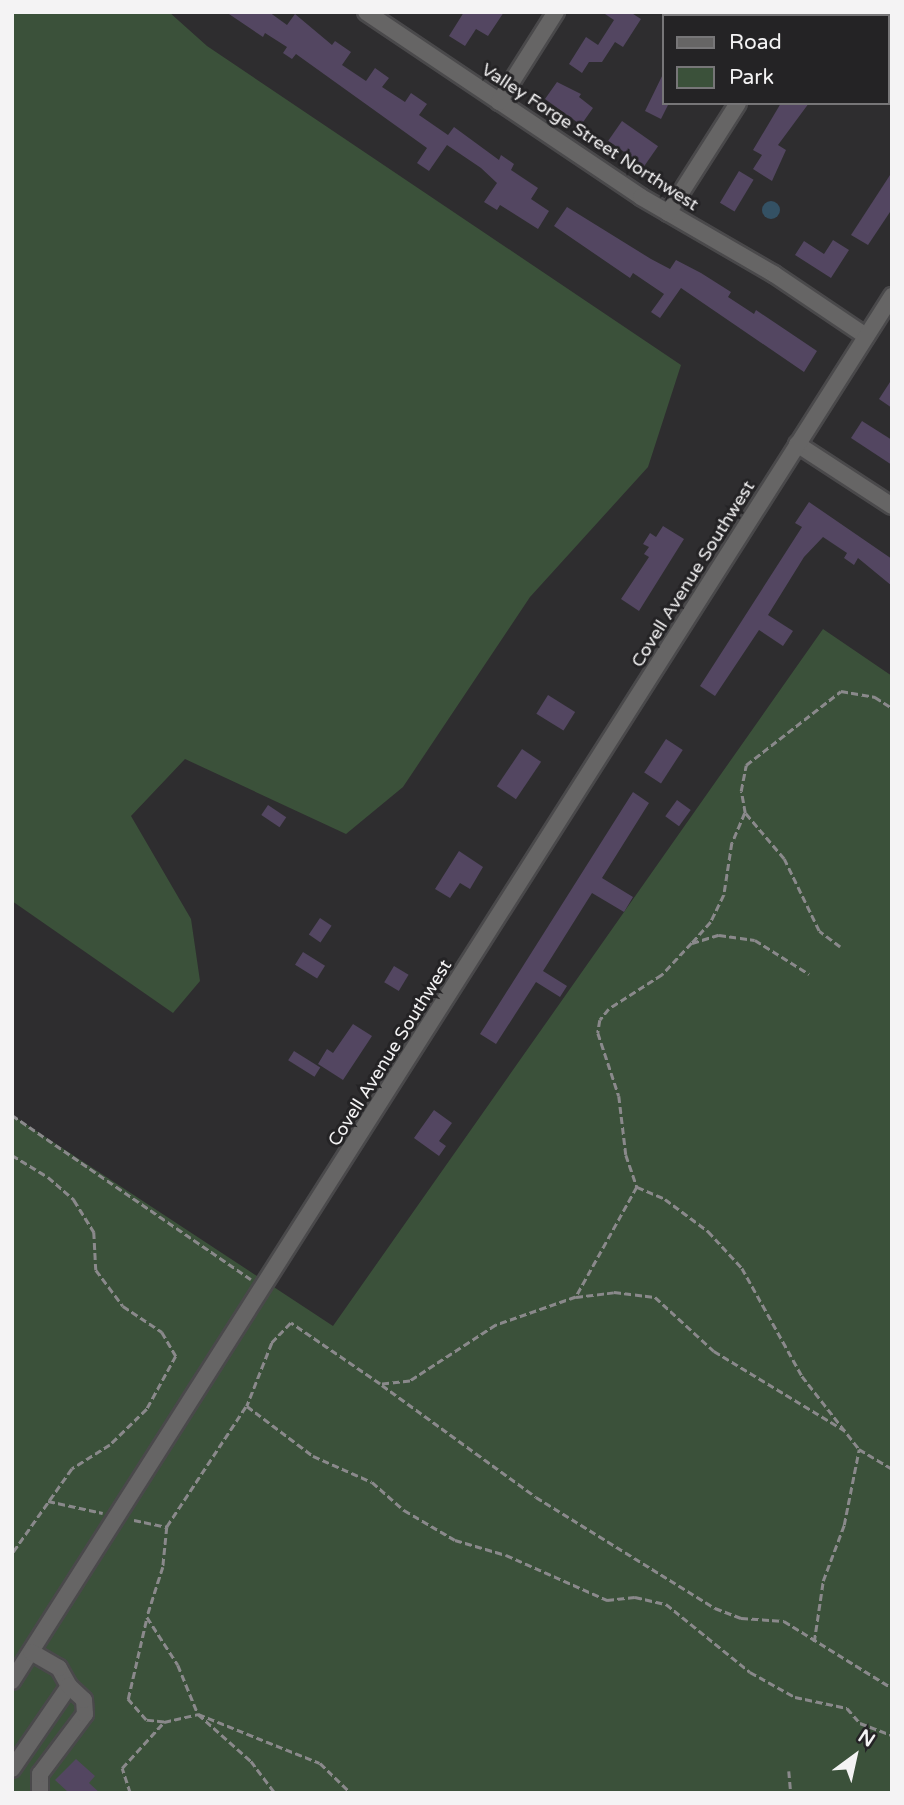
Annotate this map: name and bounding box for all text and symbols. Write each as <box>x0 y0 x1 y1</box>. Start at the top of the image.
legend <box>662 14 890 105</box>
text: Road <box>729 30 782 55</box>
street label: Valley Forge Street Northwest <box>477 59 703 215</box>
text: Park <box>729 65 774 90</box>
street label: Covell Avenue Southwest <box>627 477 759 671</box>
street label: Covell Avenue Southwest <box>324 956 456 1150</box>
north arrow <box>820 1721 890 1791</box>
text: N <box>854 1725 879 1752</box>

